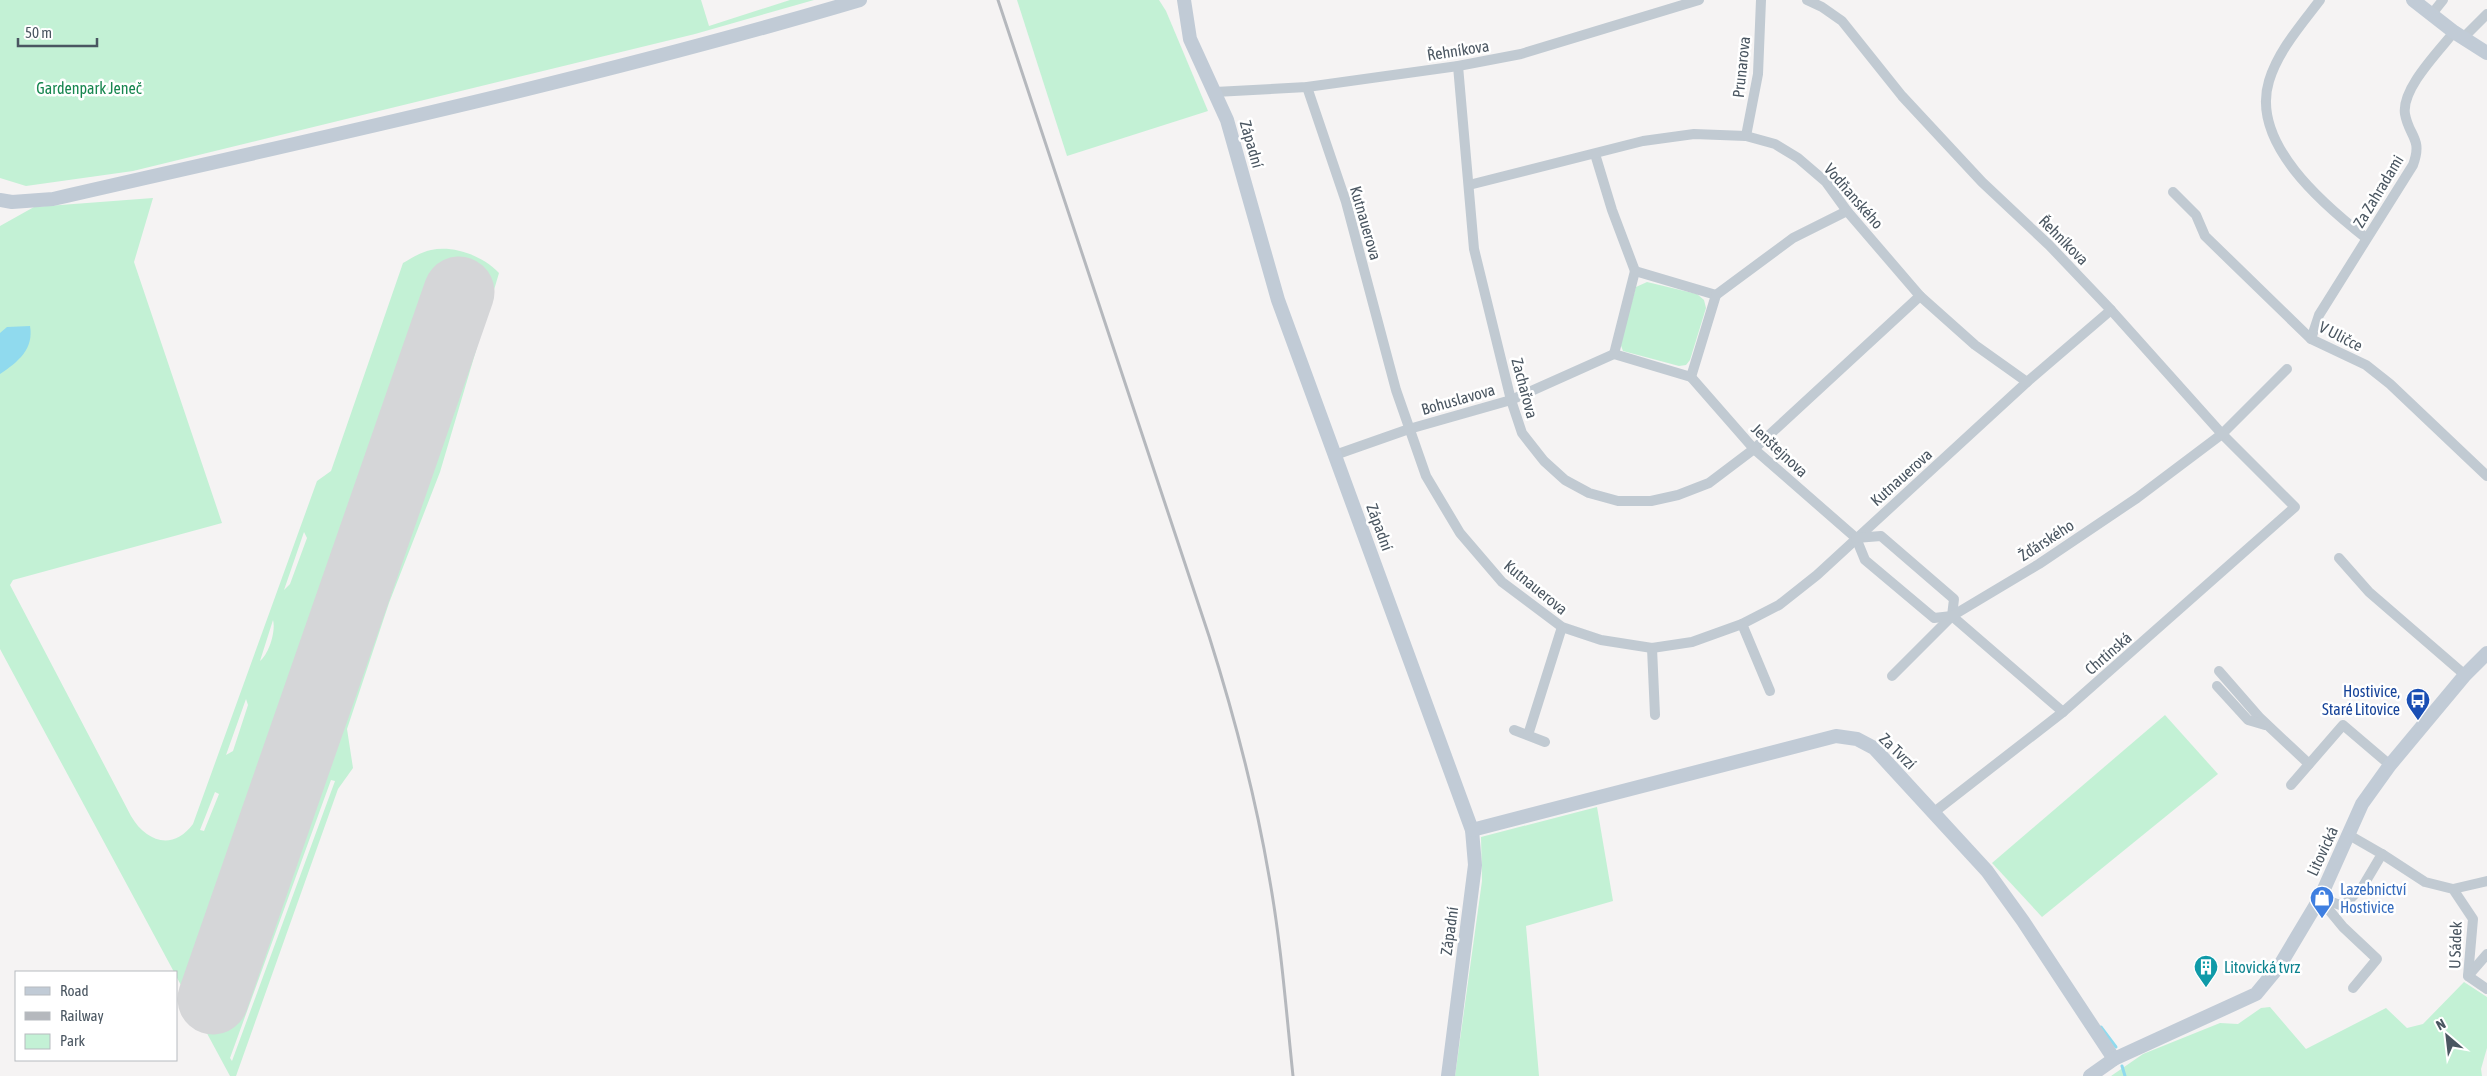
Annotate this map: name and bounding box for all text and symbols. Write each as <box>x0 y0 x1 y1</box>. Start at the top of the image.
scale bar <box>18 15 96 47</box>
text: 50 m <box>25 24 52 41</box>
street label: Řehníkova <box>1426 36 1490 64</box>
street label: Prunarova <box>1729 36 1753 98</box>
park label: Gardenpark Jeneč <box>36 79 142 98</box>
street label: Západní <box>1236 118 1267 170</box>
street label: Za Zahradami <box>2349 152 2407 230</box>
street label: Vodňanského <box>1821 160 1887 232</box>
street label: Kutnauerova <box>1347 184 1385 262</box>
street label: Řehníkova <box>2036 212 2092 268</box>
street label: V Uličce <box>2316 317 2366 355</box>
street label: Zachařova <box>1508 356 1542 420</box>
street label: Bohuslavova <box>1419 380 1497 418</box>
street label: Jenštejnova <box>1748 419 1812 481</box>
street label: Kutnauerova <box>1867 445 1935 509</box>
street label: Západní <box>1362 501 1397 554</box>
street label: Žďárského <box>2015 516 2077 564</box>
street label: Kutnauerova <box>1501 556 1571 618</box>
street label: Chrtínská <box>2081 628 2135 678</box>
place label: Hostivice, Staré Litovice <box>2322 682 2400 718</box>
bus stop icon: Hostivice, Staré Litovice <box>2405 687 2431 721</box>
street label: Za Tvrzí <box>1876 729 1920 773</box>
street label: Litovická <box>2303 823 2341 879</box>
place label: Lazebnictví Hostivice <box>2340 880 2407 916</box>
shop icon: Lazebnictví Hostivice <box>2309 885 2335 919</box>
street label: Západní <box>1437 905 1462 957</box>
street label: U Sádek <box>2445 921 2465 969</box>
building icon: Litovická tvrz <box>2193 954 2219 988</box>
place label: Litovická tvrz <box>2224 958 2300 976</box>
legend <box>15 971 178 1061</box>
text: Road <box>60 982 89 999</box>
text: Railway <box>60 1007 104 1024</box>
north arrow <box>2422 1011 2472 1061</box>
text: N <box>2433 1016 2448 1034</box>
text: Park <box>60 1032 85 1049</box>

